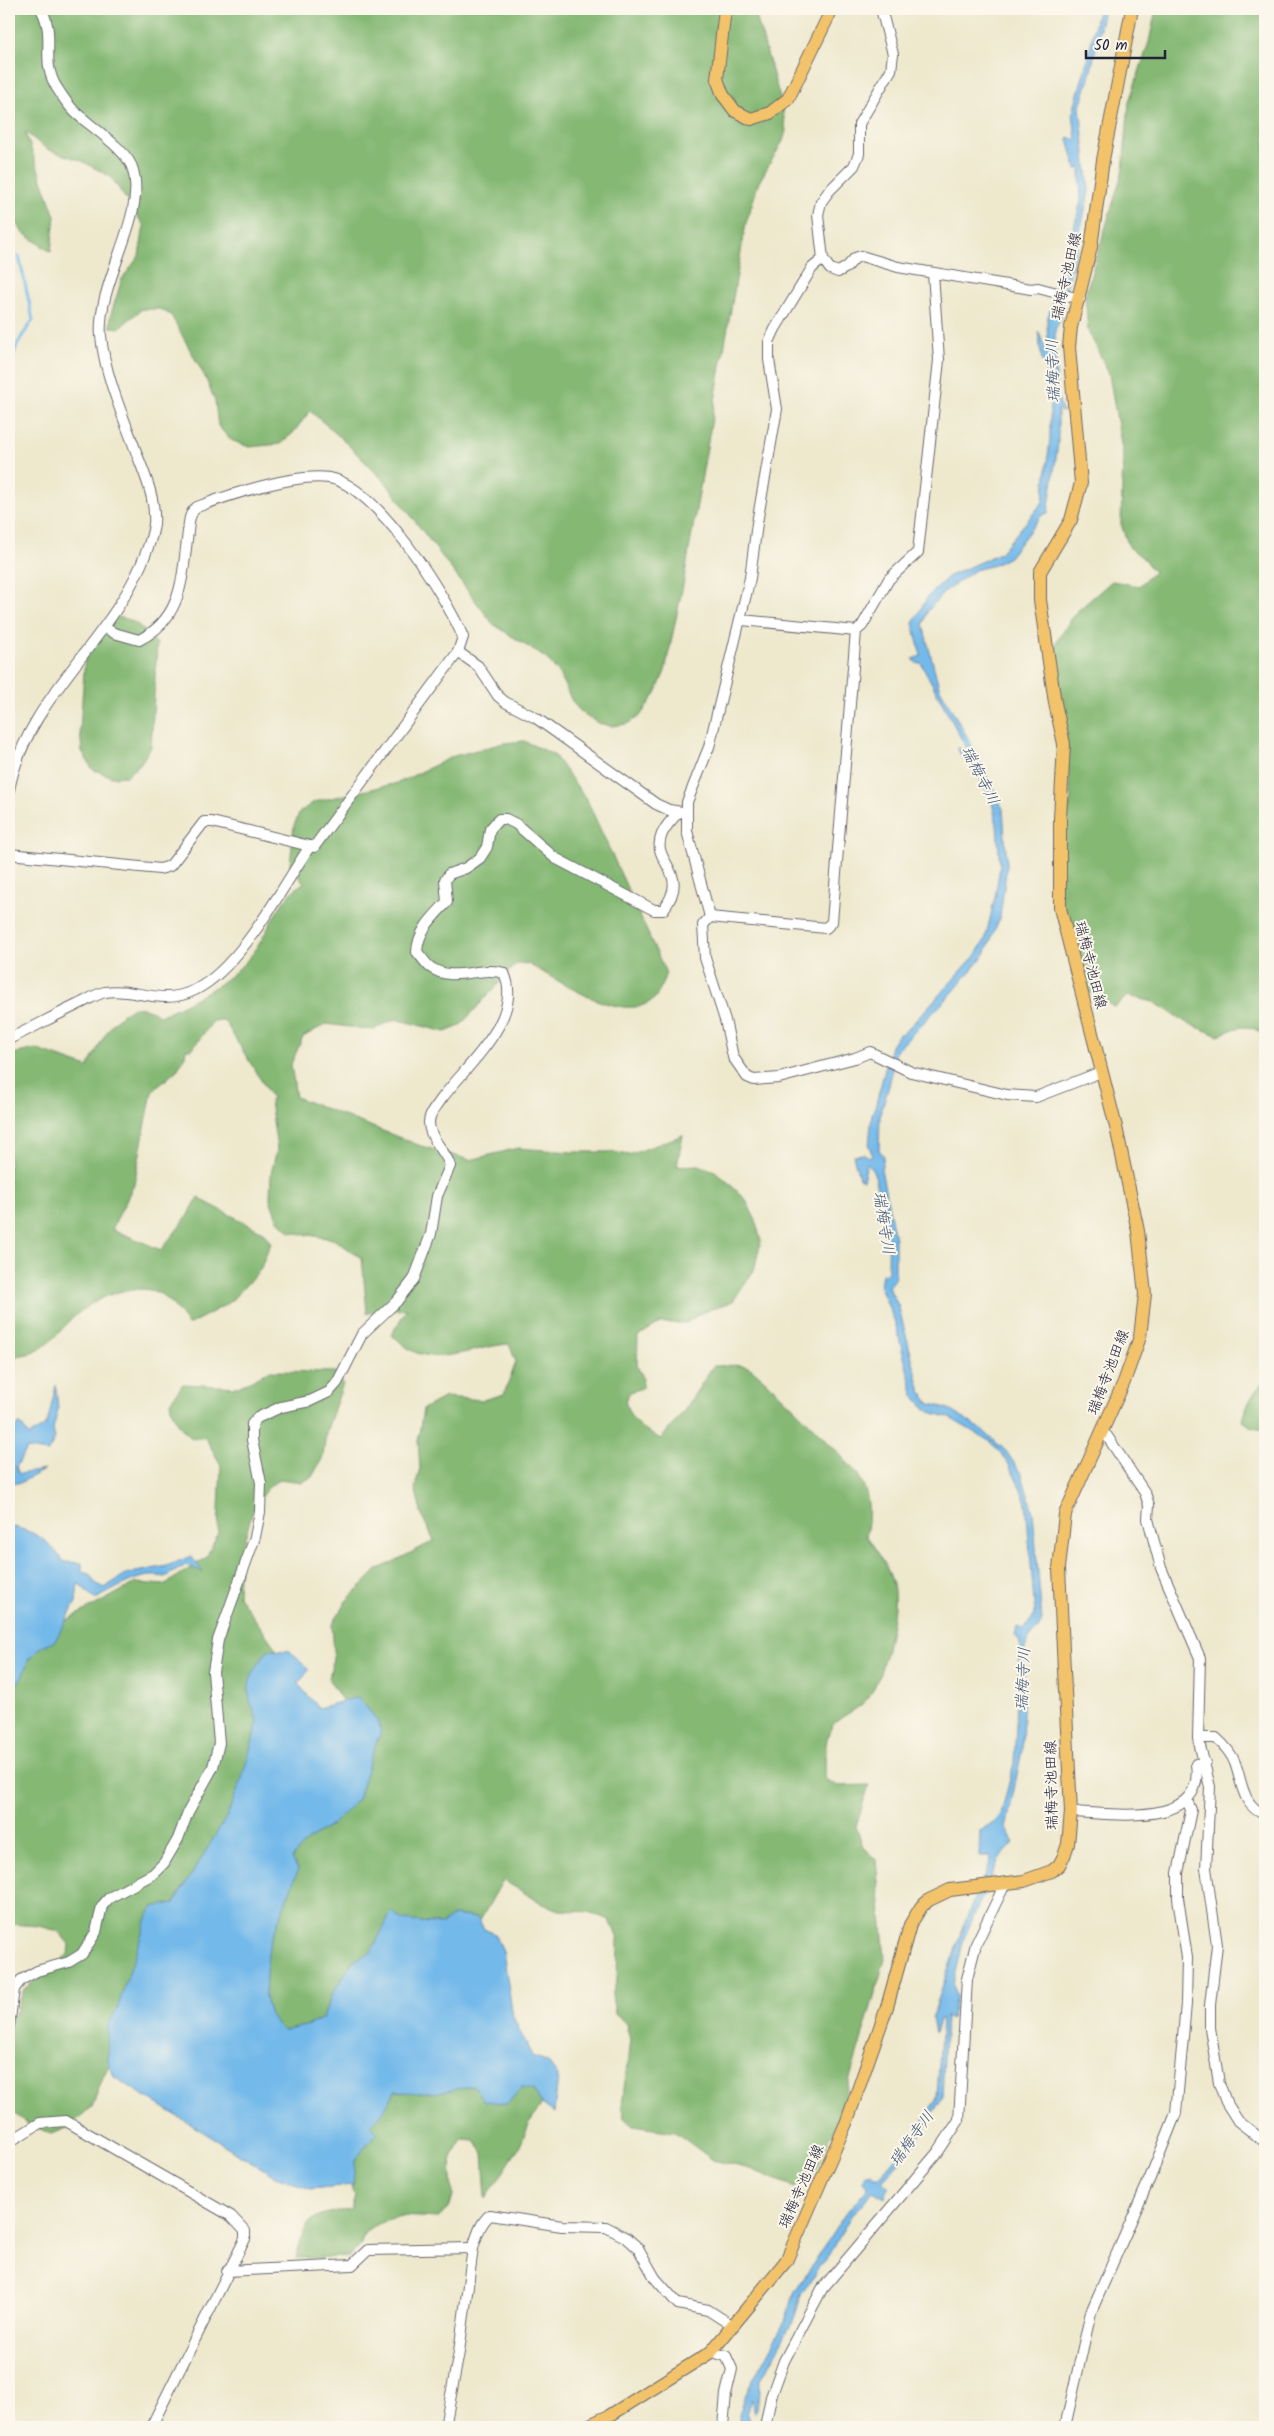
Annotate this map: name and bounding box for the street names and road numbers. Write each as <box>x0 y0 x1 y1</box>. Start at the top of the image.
street label: 瑞梅寺池田線 <box>1045 230 1089 323</box>
street label: 瑞梅寺池田線 <box>1067 919 1113 1012</box>
street label: 瑞梅寺池田線 <box>1082 1326 1136 1419</box>
street label: 瑞梅寺池田線 <box>1039 1740 1065 1830</box>
street label: 瑞梅寺池田線 <box>773 2140 831 2232</box>

